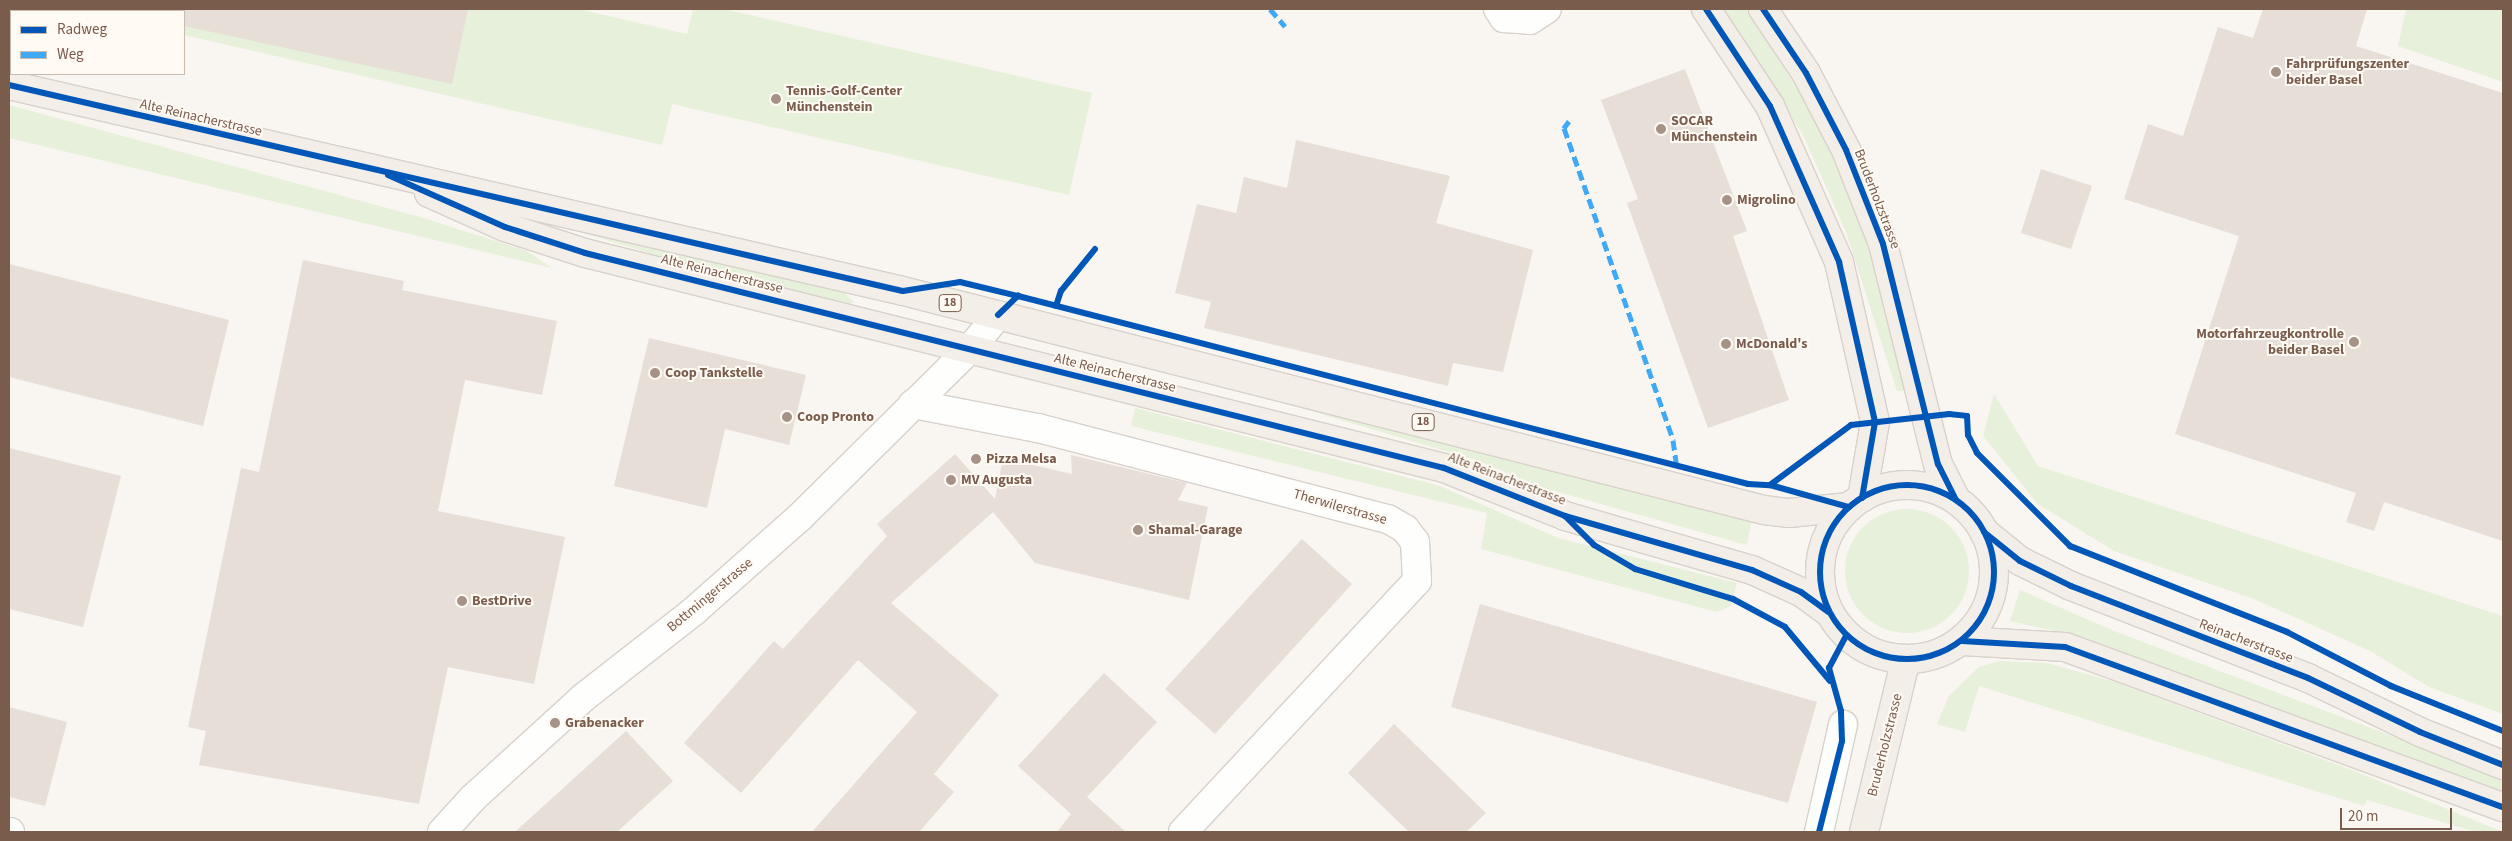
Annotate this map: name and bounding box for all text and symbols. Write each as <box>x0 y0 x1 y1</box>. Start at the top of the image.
legend <box>10 10 185 75</box>
text: Radweg <box>57 19 107 40</box>
text: Weg <box>57 44 84 65</box>
place label: Fahrprüfungszenter beider Basel <box>2286 56 2409 88</box>
marker: Fahrprüfungszenter beider Basel <box>2270 66 2282 78</box>
place label: Tennis-Golf-Center Münchenstein <box>786 83 902 115</box>
marker: Tennis-Golf-Center Münchenstein <box>770 93 782 105</box>
street label: Alte Reinacherstrasse <box>138 96 264 140</box>
place label: SOCAR Münchenstein <box>1671 113 1758 146</box>
marker: SOCAR Münchenstein <box>1655 123 1667 135</box>
street label: Bruderholzstrasse <box>1850 147 1904 251</box>
place label: Migrolino <box>1737 192 1796 208</box>
marker: Migrolino <box>1721 194 1733 206</box>
street label: Alte Reinacherstrasse <box>659 251 785 297</box>
road number: 18 <box>938 294 962 312</box>
place label: Motorfahrzeugkontrolle beider Basel <box>2196 326 2344 358</box>
place label: McDonald's <box>1736 336 1807 352</box>
marker: Motorfahrzeugkontrolle beider Basel <box>2348 336 2360 348</box>
marker: McDonald's <box>1720 338 1732 350</box>
street label: Alte Reinacherstrasse <box>1052 350 1178 396</box>
place label: Coop Tankstelle <box>665 365 763 381</box>
marker: Coop Tankstelle <box>649 367 661 379</box>
place label: Coop Pronto <box>797 409 874 425</box>
marker: Coop Pronto <box>781 411 793 423</box>
road number: 18 <box>1410 412 1436 432</box>
street label: Alte Reinacherstrasse <box>1446 449 1568 509</box>
place label: Pizza Melsa <box>986 451 1057 467</box>
marker: Pizza Melsa <box>970 453 982 465</box>
place label: MV Augusta <box>961 472 1032 488</box>
marker: MV Augusta <box>945 474 957 486</box>
street label: Therwilerstrasse <box>1291 486 1389 528</box>
place label: Shamal-Garage <box>1148 522 1243 538</box>
marker: Shamal-Garage <box>1132 524 1144 536</box>
street label: Bottmingerstrasse <box>664 554 756 636</box>
place label: BestDrive <box>472 593 532 609</box>
marker: BestDrive <box>456 595 468 607</box>
street label: Reinacherstrasse <box>2197 615 2295 667</box>
street label: Bruderholzstrasse <box>1864 692 1906 798</box>
place label: Grabenacker <box>565 715 644 731</box>
marker: Grabenacker <box>549 717 561 729</box>
scale bar <box>2342 798 2454 830</box>
text: 20 m <box>2348 806 2378 827</box>

